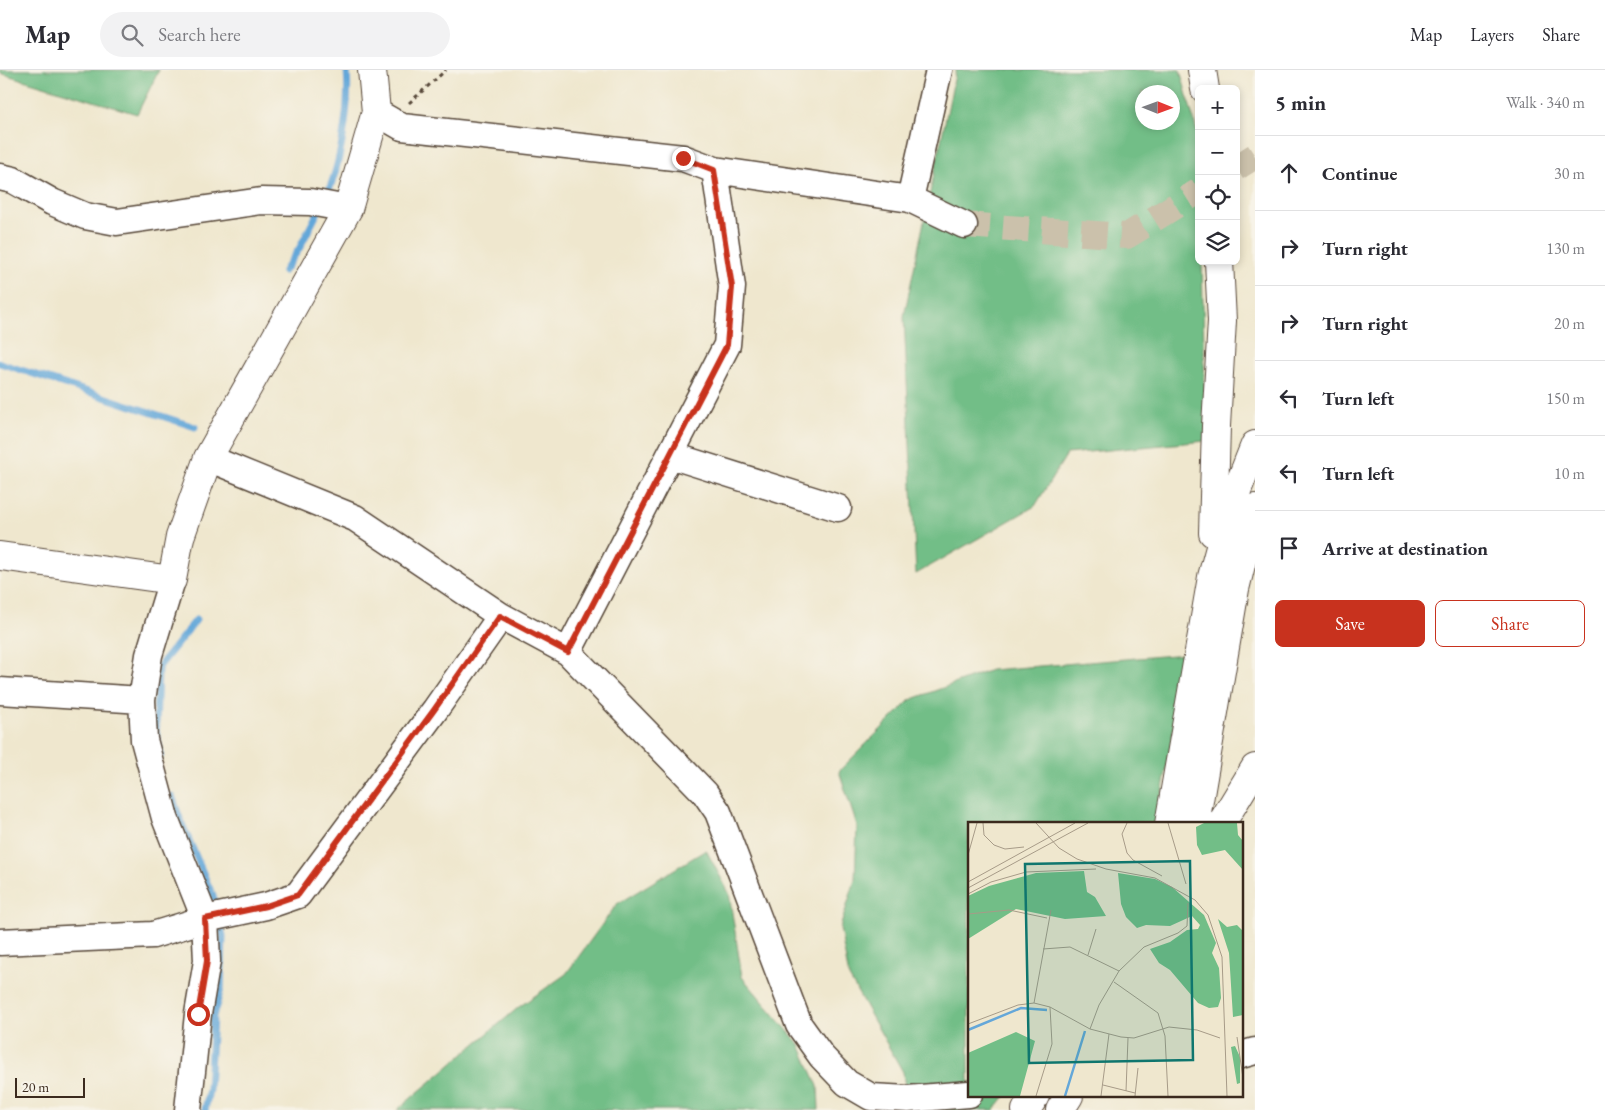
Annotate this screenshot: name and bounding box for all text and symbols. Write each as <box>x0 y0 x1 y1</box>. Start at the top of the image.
search box <box>100 12 450 57</box>
text: Map <box>25 19 70 50</box>
icon: search <box>118 21 146 49</box>
text: Search here <box>158 22 241 47</box>
text: Map <box>1410 23 1442 46</box>
text: Layers <box>1470 23 1514 46</box>
text: Share <box>1542 23 1580 46</box>
north arrow <box>1135 85 1180 130</box>
map controls <box>1195 85 1240 265</box>
button: + <box>1195 85 1240 130</box>
text: 5 min <box>1275 89 1326 116</box>
text: Walk · 340 m <box>1506 92 1585 113</box>
button: − <box>1195 130 1240 175</box>
route end <box>672 147 695 170</box>
icon: ahead <box>1275 159 1303 187</box>
text: Continue <box>1322 161 1397 186</box>
text: 30 m <box>1554 163 1585 184</box>
button: locate <box>1195 175 1240 220</box>
button: layers <box>1195 220 1240 265</box>
icon: right <box>1275 234 1303 262</box>
text: Turn right <box>1322 236 1408 261</box>
text: 130 m <box>1546 238 1585 259</box>
icon: right <box>1275 309 1303 337</box>
text: Turn right <box>1322 311 1408 336</box>
text: 20 m <box>1554 313 1585 334</box>
icon: left <box>1275 384 1303 412</box>
text: Turn left <box>1322 386 1394 411</box>
text: 150 m <box>1546 388 1585 409</box>
icon: left <box>1275 459 1303 487</box>
text: Turn left <box>1322 461 1394 486</box>
text: 10 m <box>1554 463 1585 484</box>
icon: arrive <box>1275 534 1303 562</box>
text: Arrive at destination <box>1322 536 1488 561</box>
button: Save <box>1275 600 1425 647</box>
button: Share <box>1435 600 1585 647</box>
inset map <box>968 822 1242 1098</box>
route start <box>187 1003 210 1026</box>
scale bar <box>15 1075 85 1098</box>
text: 20 m <box>22 1078 49 1096</box>

